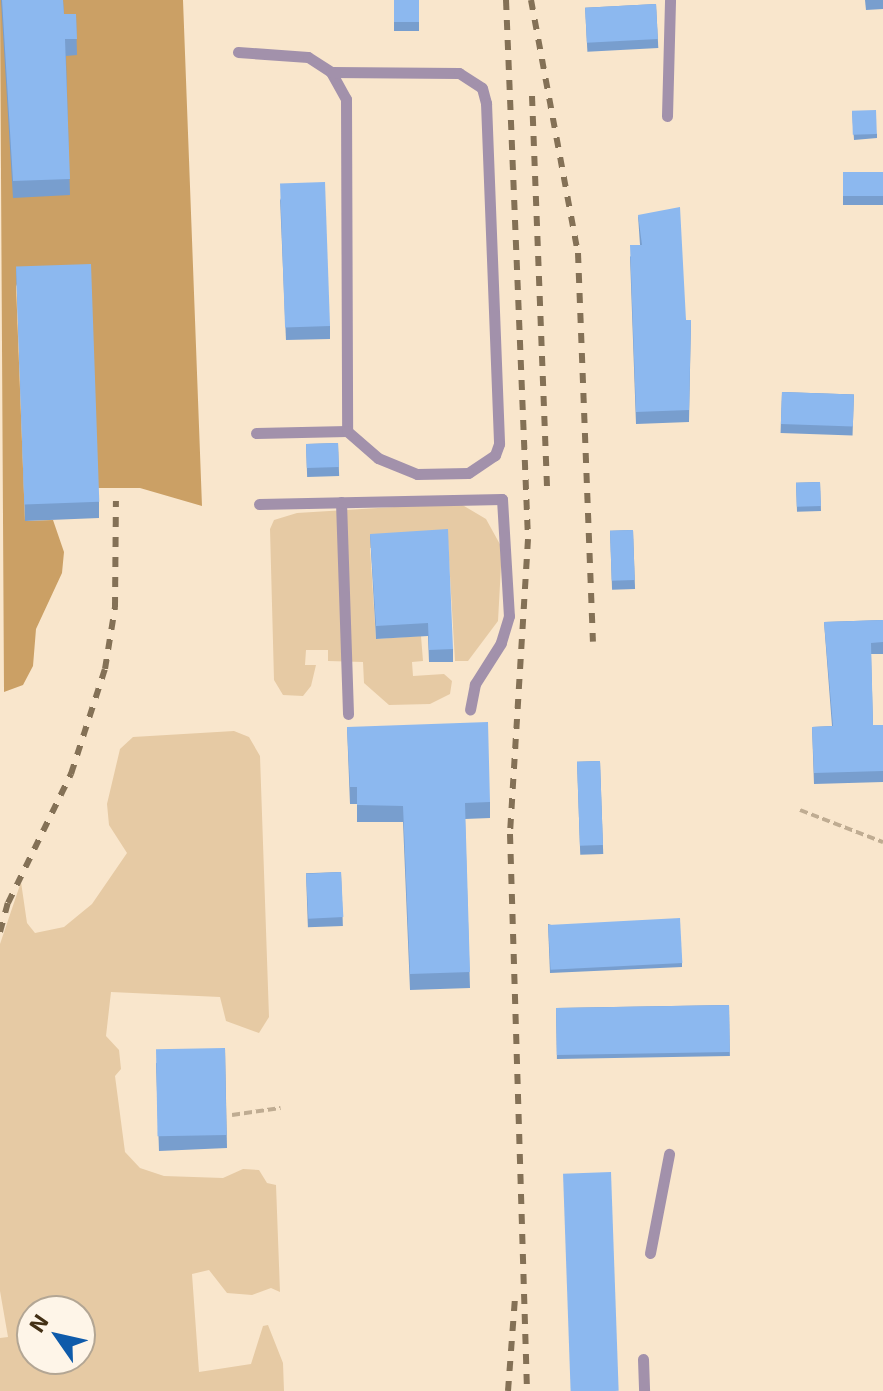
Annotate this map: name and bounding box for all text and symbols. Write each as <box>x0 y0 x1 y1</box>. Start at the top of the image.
north arrow <box>16 1295 96 1375</box>
text: N <box>23 1309 53 1337</box>

